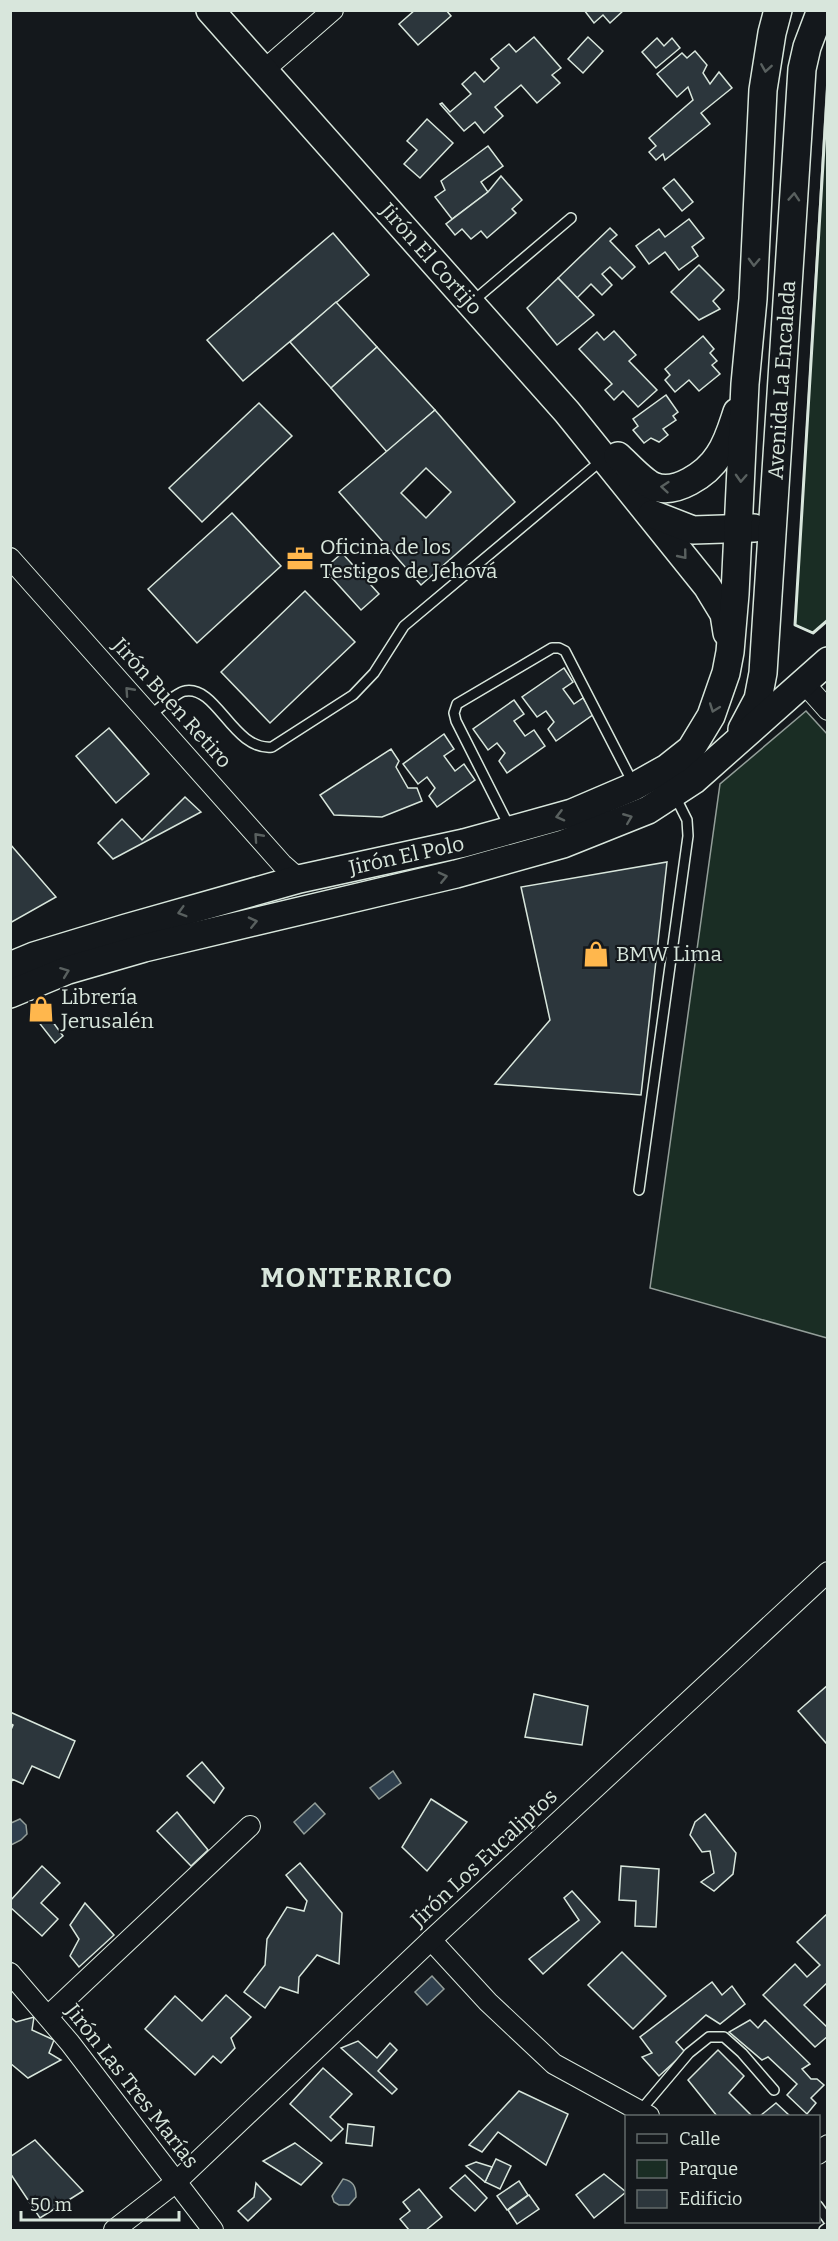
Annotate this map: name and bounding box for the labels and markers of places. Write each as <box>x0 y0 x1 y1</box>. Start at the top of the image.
place label: Oficina de los Testigos de Jehová <box>320 534 498 584</box>
office icon: Oficina de los Testigos de Jehová <box>285 544 315 574</box>
shop icon: BMW Lima <box>581 939 611 969</box>
place label: BMW Lima <box>616 941 722 967</box>
place label: Librería Jerusalén <box>60 984 154 1034</box>
shop icon: Librería Jerusalén <box>26 994 56 1024</box>

